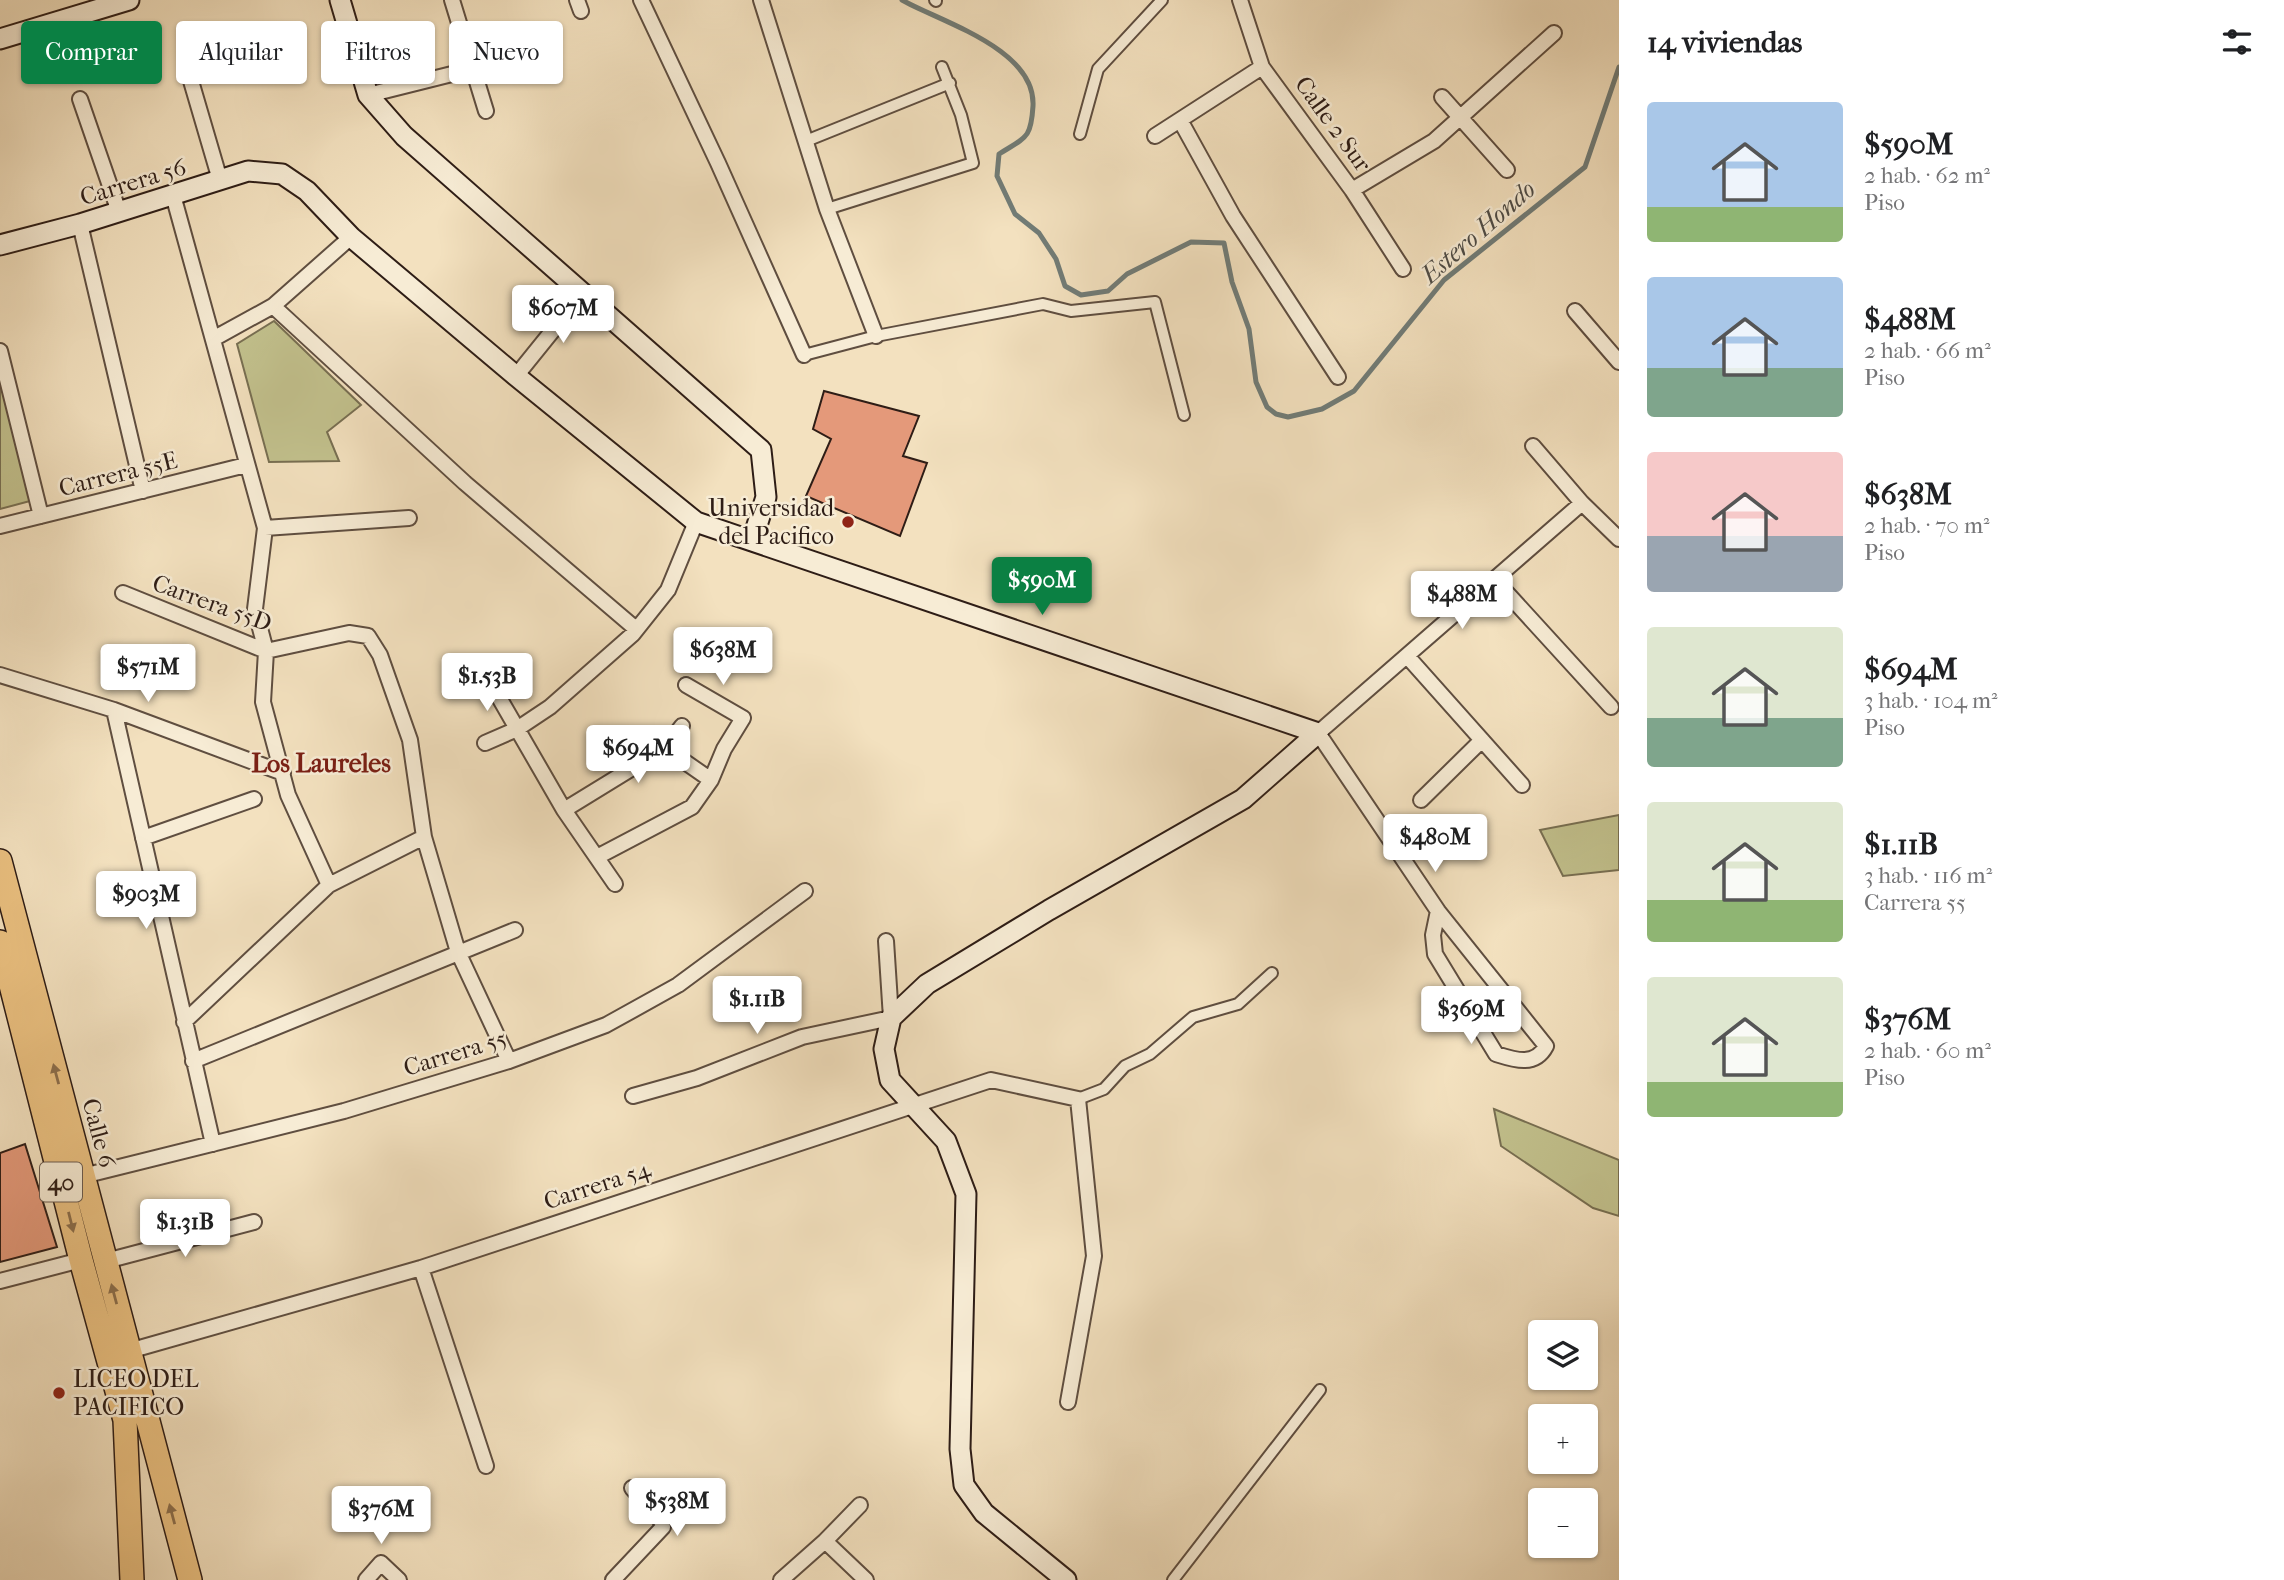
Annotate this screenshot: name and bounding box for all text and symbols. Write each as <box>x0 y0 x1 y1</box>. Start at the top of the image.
chip: Comprar <box>21 21 162 84</box>
chip: Alquilar <box>176 21 307 84</box>
chip: Filtros <box>321 21 435 84</box>
chip: Nuevo <box>449 21 563 84</box>
icon: filters <box>2218 23 2256 61</box>
text: 14 viviendas <box>1647 25 1802 60</box>
street label: Calle 2 Sur <box>1289 71 1377 178</box>
text: $590M <box>1864 127 1953 162</box>
icon: home <box>1703 130 1787 214</box>
street label: Carrera 56 <box>77 152 190 211</box>
text: 2 hab. · 62 m² <box>1864 162 1990 189</box>
water label: Estero Hondo <box>1413 174 1542 292</box>
text: Piso <box>1864 189 1905 216</box>
pin: $607M <box>514 286 612 345</box>
text: $607M <box>528 294 598 321</box>
text: $488M <box>1864 302 1956 337</box>
icon: home <box>1703 305 1787 389</box>
text: 2 hab. · 66 m² <box>1864 337 1991 364</box>
text: Piso <box>1864 364 1905 391</box>
street label: Carrera 55E <box>56 446 180 502</box>
text: $638M <box>1864 477 1952 512</box>
icon: home <box>1703 480 1787 564</box>
place label: Universidad del Pacifico <box>708 494 835 550</box>
text: 2 hab. · 70 m² <box>1864 512 1990 539</box>
marker: Universidad del Pacifico <box>840 514 856 530</box>
text: Piso <box>1864 539 1905 566</box>
pin: $590M <box>993 558 1091 617</box>
text: $590M <box>1008 566 1076 593</box>
street label: Carrera 55D <box>149 569 275 637</box>
pin: $488M <box>1413 572 1511 631</box>
text: $488M <box>1427 580 1497 607</box>
pin: $638M <box>674 628 772 687</box>
text: $638M <box>689 636 757 663</box>
pin: $571M <box>99 644 197 704</box>
text: $694M <box>1864 652 1957 687</box>
text: $571M <box>117 653 179 680</box>
pin: $1.53B <box>430 654 544 713</box>
icon: home <box>1703 655 1787 739</box>
text: $1.53B <box>458 662 516 689</box>
text: 3 hab. · 104 m² <box>1864 687 1998 714</box>
text: Piso <box>1864 714 1905 741</box>
pin: $694M <box>589 726 687 785</box>
text: $694M <box>602 734 674 761</box>
district label: Los Laureles <box>251 748 391 779</box>
pin: $480M <box>1386 814 1484 874</box>
text: $480M <box>1399 823 1471 850</box>
text: $1.11B <box>1864 827 1938 862</box>
icon: home <box>1703 830 1787 914</box>
text: 3 hab. · 116 m² <box>1864 862 1992 889</box>
pin: $903M <box>97 872 195 931</box>
text: $903M <box>112 880 180 907</box>
text: Carrera 55 <box>1864 889 1966 916</box>
pin: $1.11B <box>700 976 814 1036</box>
text: $1.11B <box>729 985 785 1012</box>
pin: $369M <box>1422 986 1520 1046</box>
text: $369M <box>1437 995 1505 1022</box>
text: $376M <box>1864 1002 1951 1037</box>
icon: home <box>1703 1005 1787 1089</box>
street label: Carrera 55 <box>400 1024 510 1082</box>
text: 2 hab. · 60 m² <box>1864 1037 1991 1064</box>
one-way arrow <box>50 1063 61 1085</box>
text: Piso <box>1864 1064 1905 1091</box>
street label: Calle 6 <box>76 1095 122 1172</box>
street label: Carrera 54 <box>540 1154 655 1215</box>
road number: 40 <box>40 1162 82 1202</box>
pin: $1.31B <box>128 1200 242 1259</box>
text: $1.31B <box>156 1208 214 1235</box>
one-way arrow <box>66 1211 77 1233</box>
one-way arrow <box>108 1283 119 1305</box>
map controls <box>1528 1320 1598 1558</box>
button: layers <box>1528 1320 1598 1390</box>
place label: LICEO DEL PACIFICO <box>73 1365 199 1421</box>
marker: LICEO DEL PACIFICO <box>51 1385 67 1401</box>
button: + <box>1528 1404 1598 1474</box>
pin: $538M <box>628 1478 726 1538</box>
pin: $376M <box>332 1486 430 1546</box>
text: $538M <box>645 1487 709 1514</box>
button: − <box>1528 1488 1598 1558</box>
text: $376M <box>348 1495 414 1522</box>
one-way arrow <box>166 1503 177 1525</box>

